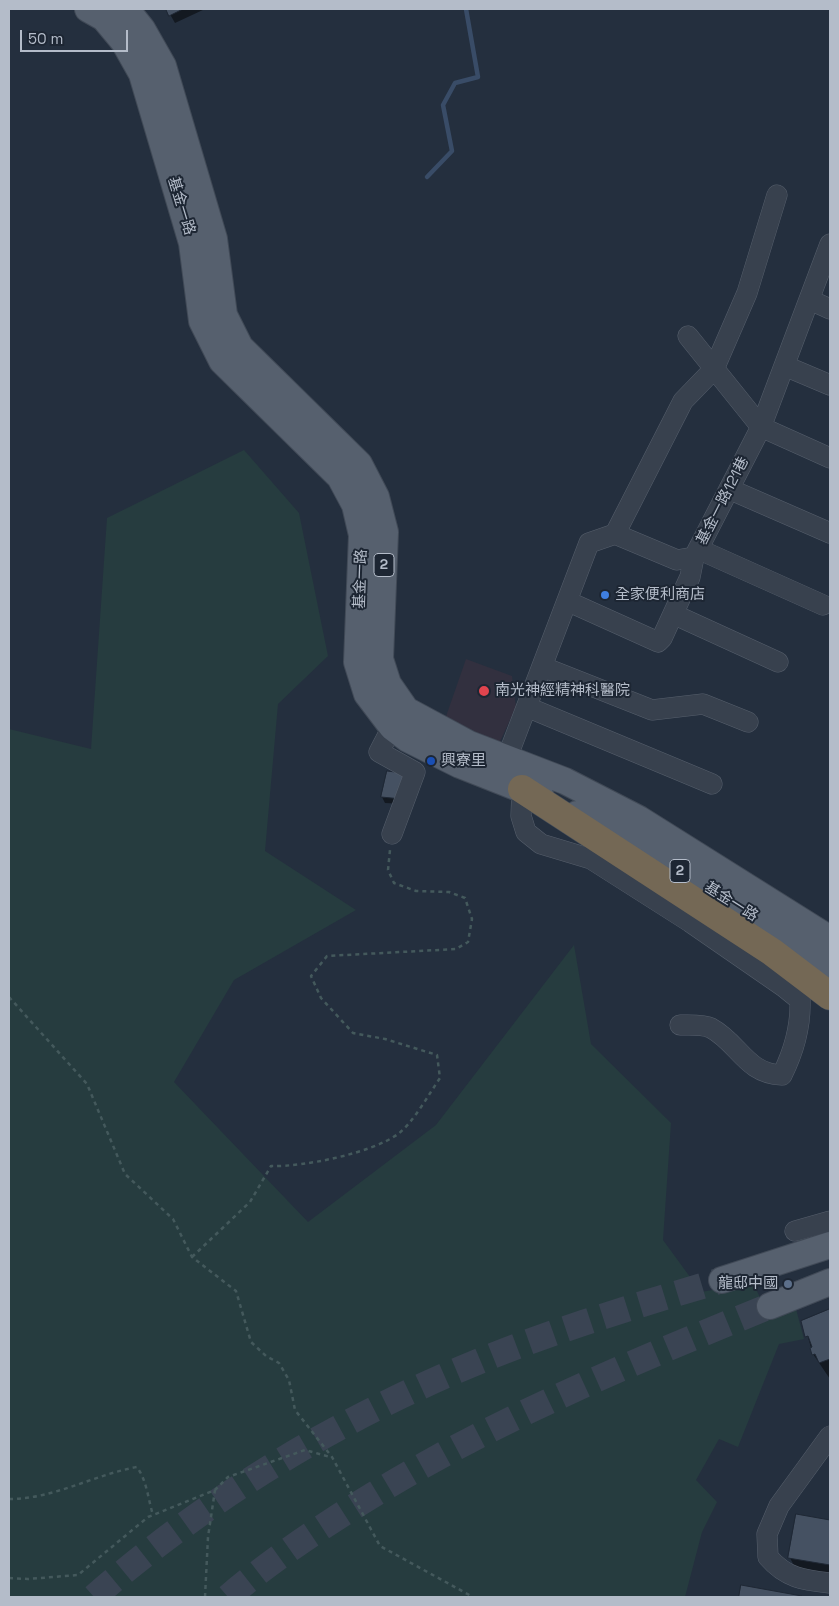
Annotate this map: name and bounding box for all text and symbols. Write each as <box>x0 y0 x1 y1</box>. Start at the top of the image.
scale bar <box>22 20 130 52</box>
text: 50 m <box>28 29 63 48</box>
street label: 基金一路 <box>164 175 198 237</box>
street label: 基金一路121巷 <box>693 454 753 548</box>
street label: 基金一路 <box>351 549 371 609</box>
road number: 2 <box>374 554 394 576</box>
place label: 全家便利商店 <box>615 586 705 604</box>
marker: 全家便利商店 <box>599 589 611 601</box>
place label: 南光神經精神科醫院 <box>495 682 630 700</box>
marker: 南光神經精神科醫院 <box>477 684 491 698</box>
place label: 興寮里 <box>441 752 486 770</box>
marker: 興寮里 <box>425 755 437 767</box>
road number: 2 <box>670 859 690 882</box>
street label: 基金一路 <box>701 878 761 926</box>
place label: 龍邸中國 <box>718 1275 778 1293</box>
marker: 龍邸中國 <box>782 1278 794 1290</box>

